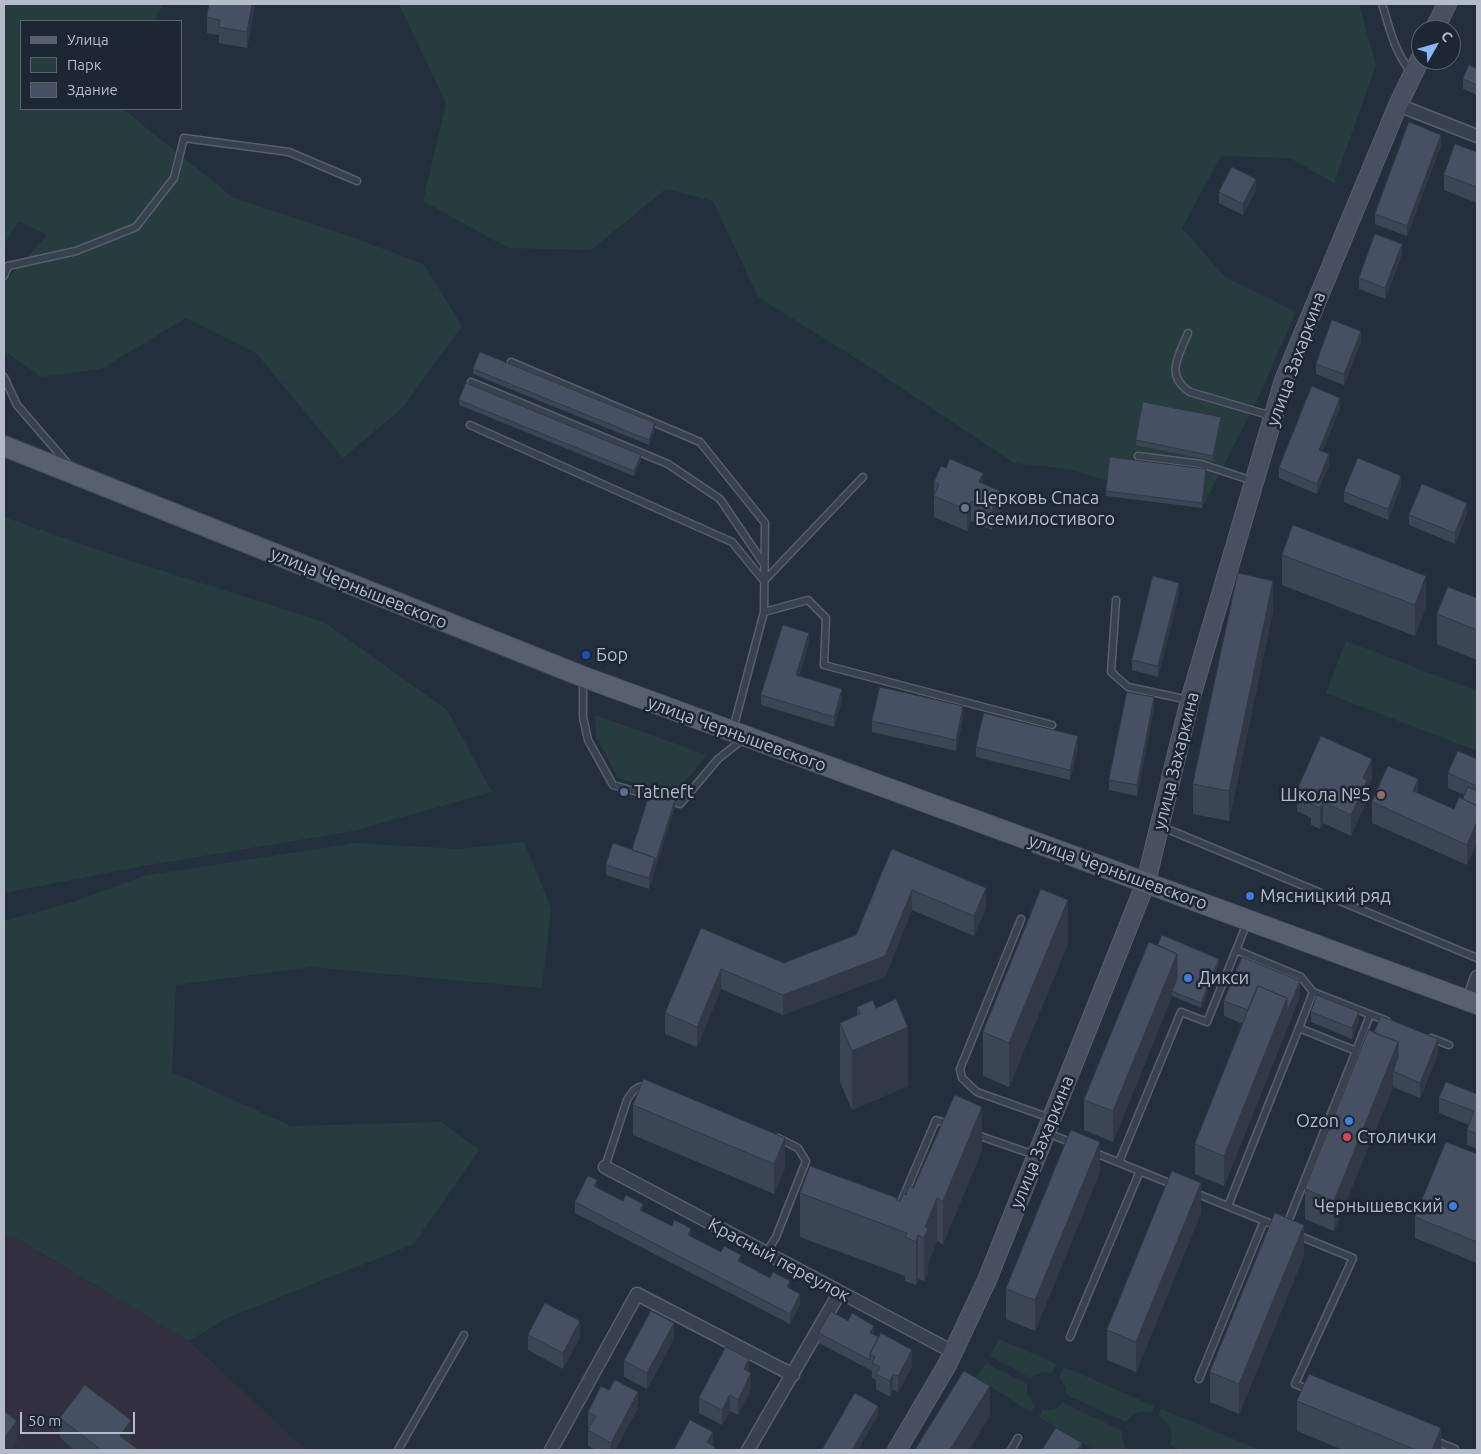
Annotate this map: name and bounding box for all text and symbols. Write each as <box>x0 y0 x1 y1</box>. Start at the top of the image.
legend <box>20 20 182 110</box>
north arrow <box>1411 20 1461 70</box>
text: С <box>1438 28 1456 45</box>
text: Улица <box>67 31 109 48</box>
text: Парк <box>67 56 102 73</box>
text: Здание <box>67 81 118 98</box>
street label: улица Захаркина <box>1262 289 1330 429</box>
place label: Церковь Спаса Всемилостивого <box>975 487 1115 530</box>
marker: Церковь Спаса Всемилостивого <box>959 502 971 514</box>
street label: улица Чернышевского <box>267 543 451 633</box>
place label: Бор <box>596 644 628 666</box>
marker: Бор <box>580 649 592 661</box>
street label: улица Захаркина <box>1148 690 1204 832</box>
street label: улица Чернышевского <box>645 692 829 776</box>
place label: Tatneft <box>634 781 694 803</box>
place label: Школа №5 <box>1280 784 1371 806</box>
marker: Tatneft <box>618 786 630 798</box>
marker: Школа №5 <box>1375 789 1387 801</box>
street label: улица Чернышевского <box>1026 830 1210 914</box>
place label: Мясницкий ряд <box>1260 885 1391 907</box>
marker: Мясницкий ряд <box>1244 890 1256 902</box>
place label: Дикси <box>1198 967 1249 989</box>
marker: Дикси <box>1182 972 1194 984</box>
street label: улица Захаркина <box>1006 1072 1078 1212</box>
place label: Ozon <box>1296 1110 1339 1132</box>
marker: Ozon <box>1343 1115 1355 1127</box>
place label: Столички <box>1357 1126 1437 1148</box>
marker: Столички <box>1341 1131 1353 1143</box>
place label: Чернышевский <box>1314 1195 1443 1217</box>
marker: Чернышевский <box>1447 1200 1459 1212</box>
street label: Красный переулок <box>705 1214 853 1306</box>
scale bar <box>22 1402 138 1434</box>
text: 50 m <box>28 1412 61 1429</box>

